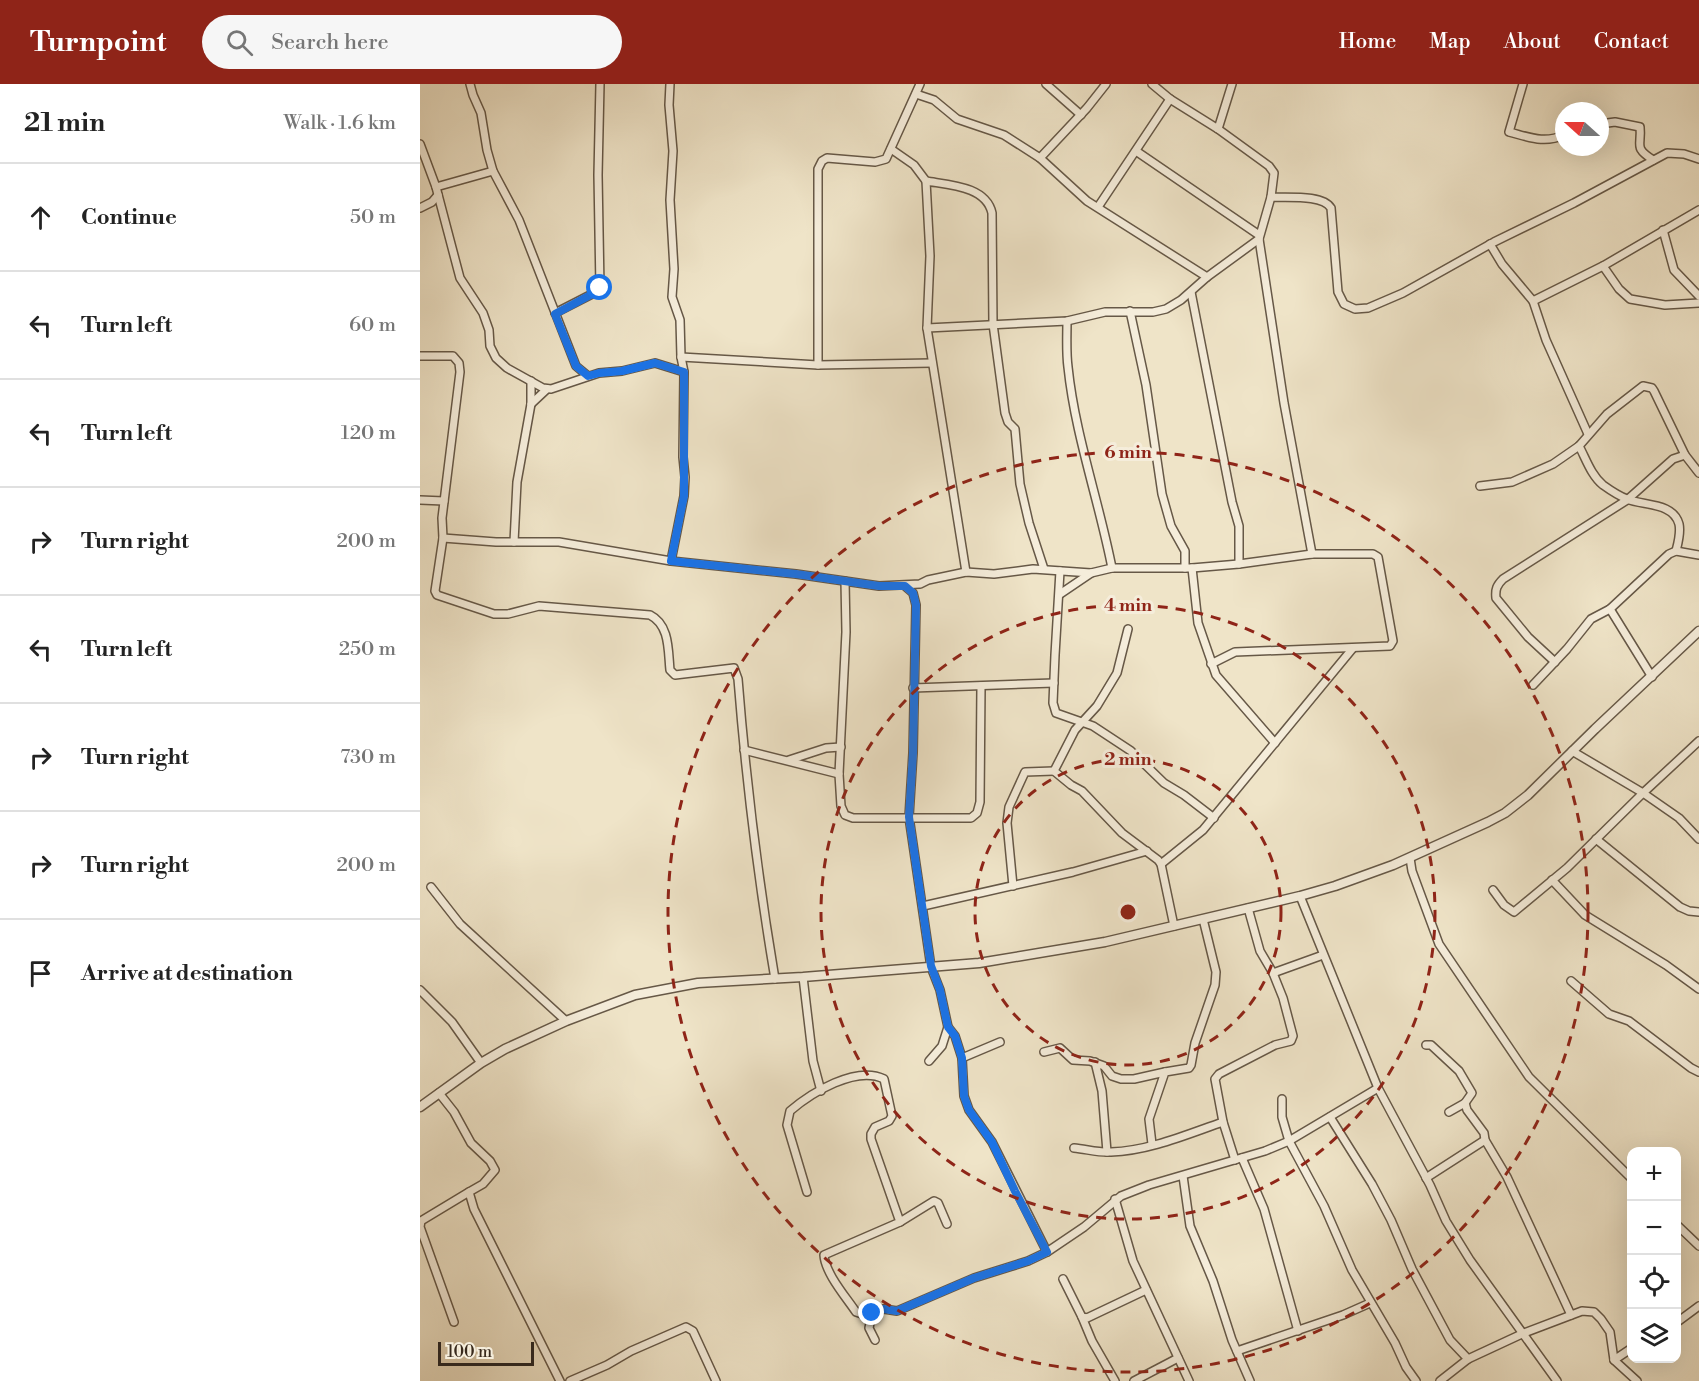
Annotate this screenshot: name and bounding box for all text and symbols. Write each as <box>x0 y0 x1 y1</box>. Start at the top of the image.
search box <box>202 15 622 69</box>
text: Turnpoint <box>30 25 166 60</box>
icon: search <box>223 26 256 59</box>
text: Search here <box>271 29 389 56</box>
text: Home <box>1339 29 1396 55</box>
text: Map <box>1429 29 1471 55</box>
text: About <box>1504 29 1561 55</box>
text: Contact <box>1594 29 1669 55</box>
north arrow <box>1555 102 1609 156</box>
text: 21 min <box>24 107 105 139</box>
text: Walk · 1.6 km <box>283 111 396 136</box>
icon: ahead <box>24 201 57 234</box>
text: Continue <box>81 204 177 231</box>
text: 50 m <box>350 205 396 230</box>
route start <box>586 274 612 300</box>
icon: left <box>24 309 57 342</box>
text: Turn left <box>81 312 172 339</box>
text: 60 m <box>349 313 396 338</box>
icon: left <box>24 417 57 450</box>
text: Turn left <box>81 420 172 447</box>
text: 120 m <box>341 421 396 446</box>
text: 6 min <box>1104 441 1152 464</box>
icon: right <box>24 525 57 558</box>
text: Turn right <box>81 528 189 555</box>
text: 200 m <box>336 529 396 554</box>
text: 4 min <box>1104 594 1152 617</box>
icon: left <box>24 633 57 666</box>
text: Turn left <box>81 636 172 663</box>
text: 250 m <box>339 637 396 662</box>
icon: right <box>24 741 57 774</box>
text: Turn right <box>81 744 189 771</box>
text: 730 m <box>340 745 396 770</box>
text: 2 min <box>1104 748 1152 771</box>
icon: right <box>24 849 57 882</box>
text: Turn right <box>81 852 189 879</box>
text: 200 m <box>336 853 396 878</box>
centre of rings <box>1118 902 1138 922</box>
icon: arrive <box>24 957 57 990</box>
text: Arrive at destination <box>81 960 293 987</box>
map controls <box>1627 1147 1681 1363</box>
button: + <box>1627 1147 1681 1201</box>
button: − <box>1627 1201 1681 1255</box>
button: locate <box>1627 1255 1681 1309</box>
route end <box>858 1299 884 1325</box>
button: layers <box>1627 1309 1681 1363</box>
scale bar <box>438 1339 534 1366</box>
text: 100 m <box>447 1342 492 1362</box>

